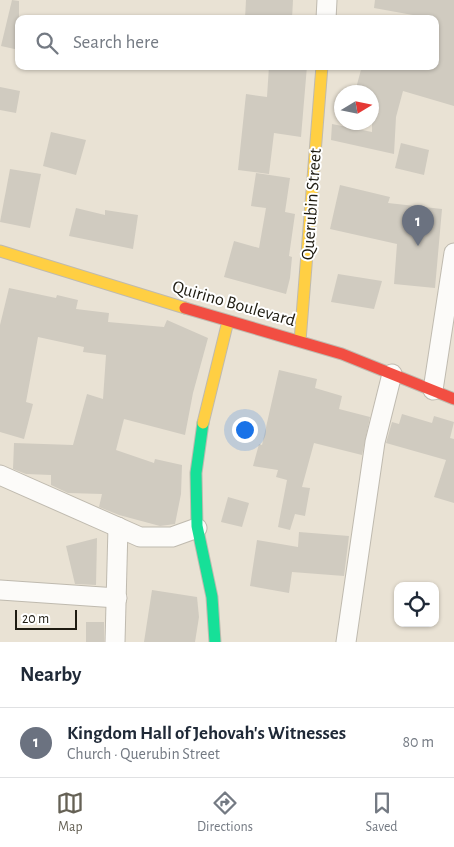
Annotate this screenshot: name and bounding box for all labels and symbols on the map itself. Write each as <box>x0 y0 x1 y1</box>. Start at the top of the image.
north arrow <box>334 85 379 130</box>
street label: Querubin Street <box>299 147 325 261</box>
pin: 1 <box>402 205 434 246</box>
street label: Quirino Boulevard <box>170 278 297 330</box>
your location <box>232 417 258 443</box>
scale bar <box>15 607 78 630</box>

